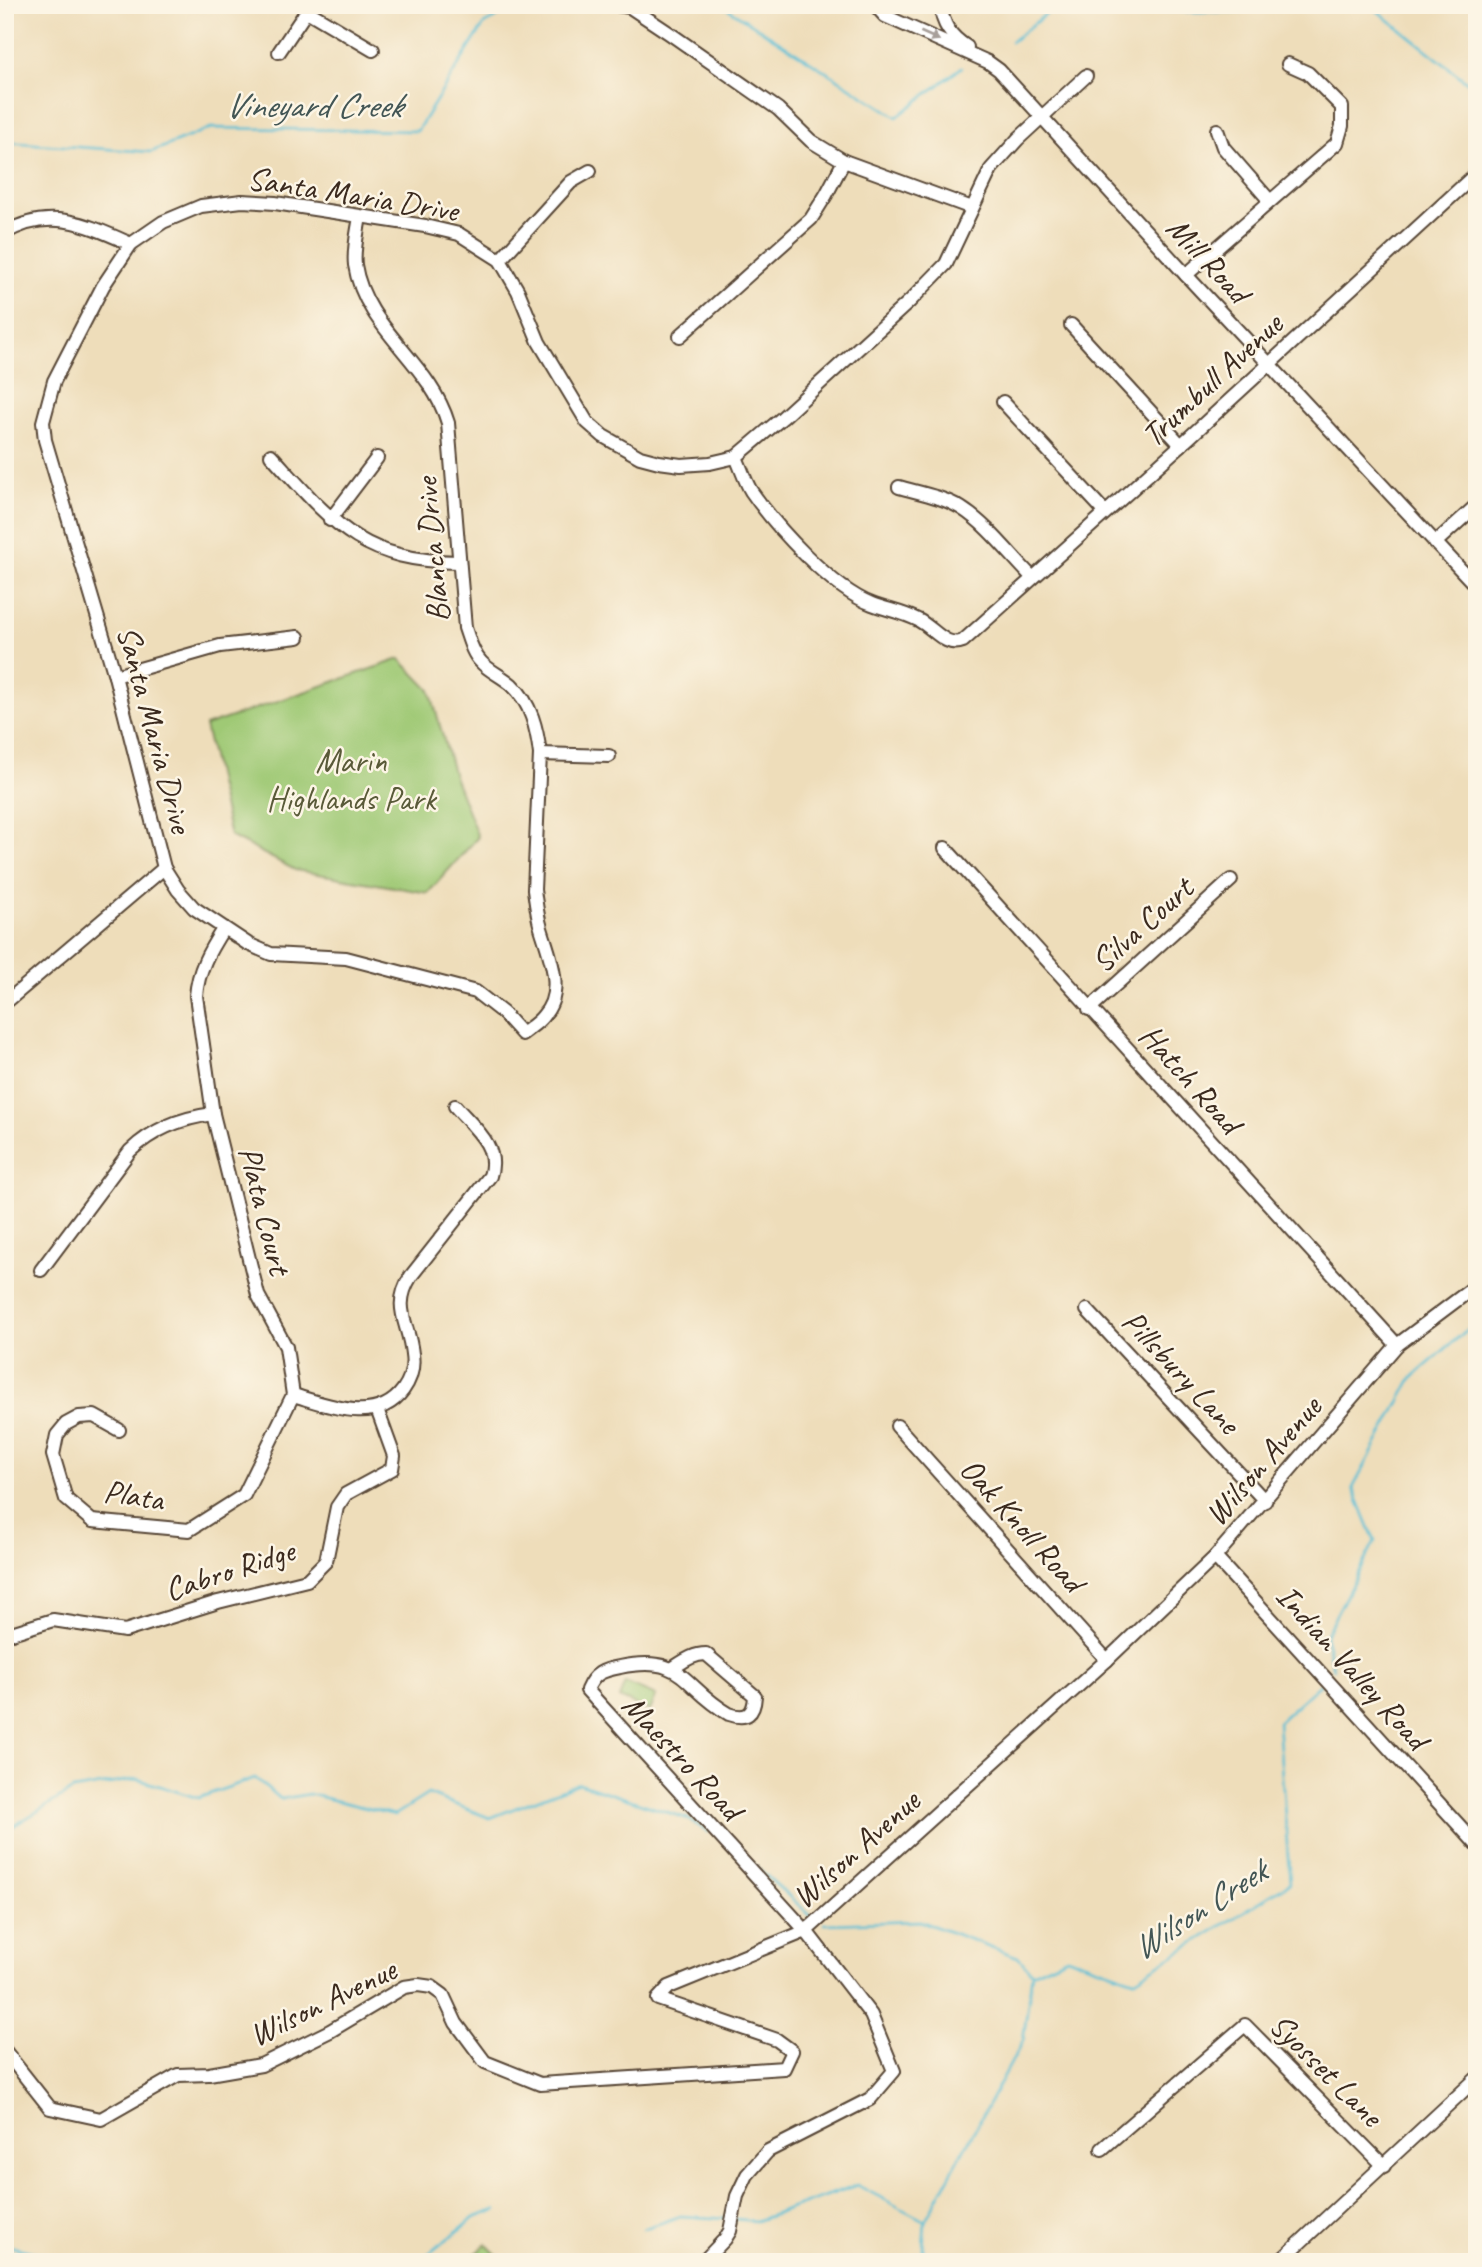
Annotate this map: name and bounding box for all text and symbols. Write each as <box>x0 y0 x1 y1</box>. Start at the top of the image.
one-way arrow <box>920 30 940 42</box>
water label: Vineyard Creek <box>225 83 408 128</box>
street label: Santa Maria Drive <box>245 157 463 232</box>
street label: Mill Road <box>1157 207 1263 316</box>
street label: Trumbull Avenue <box>1132 302 1293 456</box>
street label: Blanca Drive <box>405 474 459 624</box>
street label: Santa Maria Drive <box>107 621 203 839</box>
park label: Marin Highlands Park <box>266 740 438 820</box>
street label: Silva Court <box>1082 866 1204 982</box>
street label: Hatch Road <box>1130 1015 1254 1146</box>
street label: Plata Court <box>229 1142 302 1282</box>
street label: Pillsbury Lane <box>1113 1301 1251 1444</box>
street label: Wilson Avenue <box>1195 1386 1332 1534</box>
street label: Oak Knoll Road <box>951 1449 1097 1604</box>
street label: Plata <box>101 1470 168 1521</box>
street label: Cabro Ridge <box>159 1529 302 1611</box>
street label: Indian Valley Road <box>1267 1575 1441 1762</box>
street label: Maestro Road <box>613 1685 755 1832</box>
street label: Wilson Avenue <box>783 1779 930 1917</box>
water label: Wilson Creek <box>1123 1846 1280 1970</box>
street label: Wilson Avenue <box>242 1947 405 2055</box>
street label: Syosset Lane <box>1261 2004 1394 2137</box>

